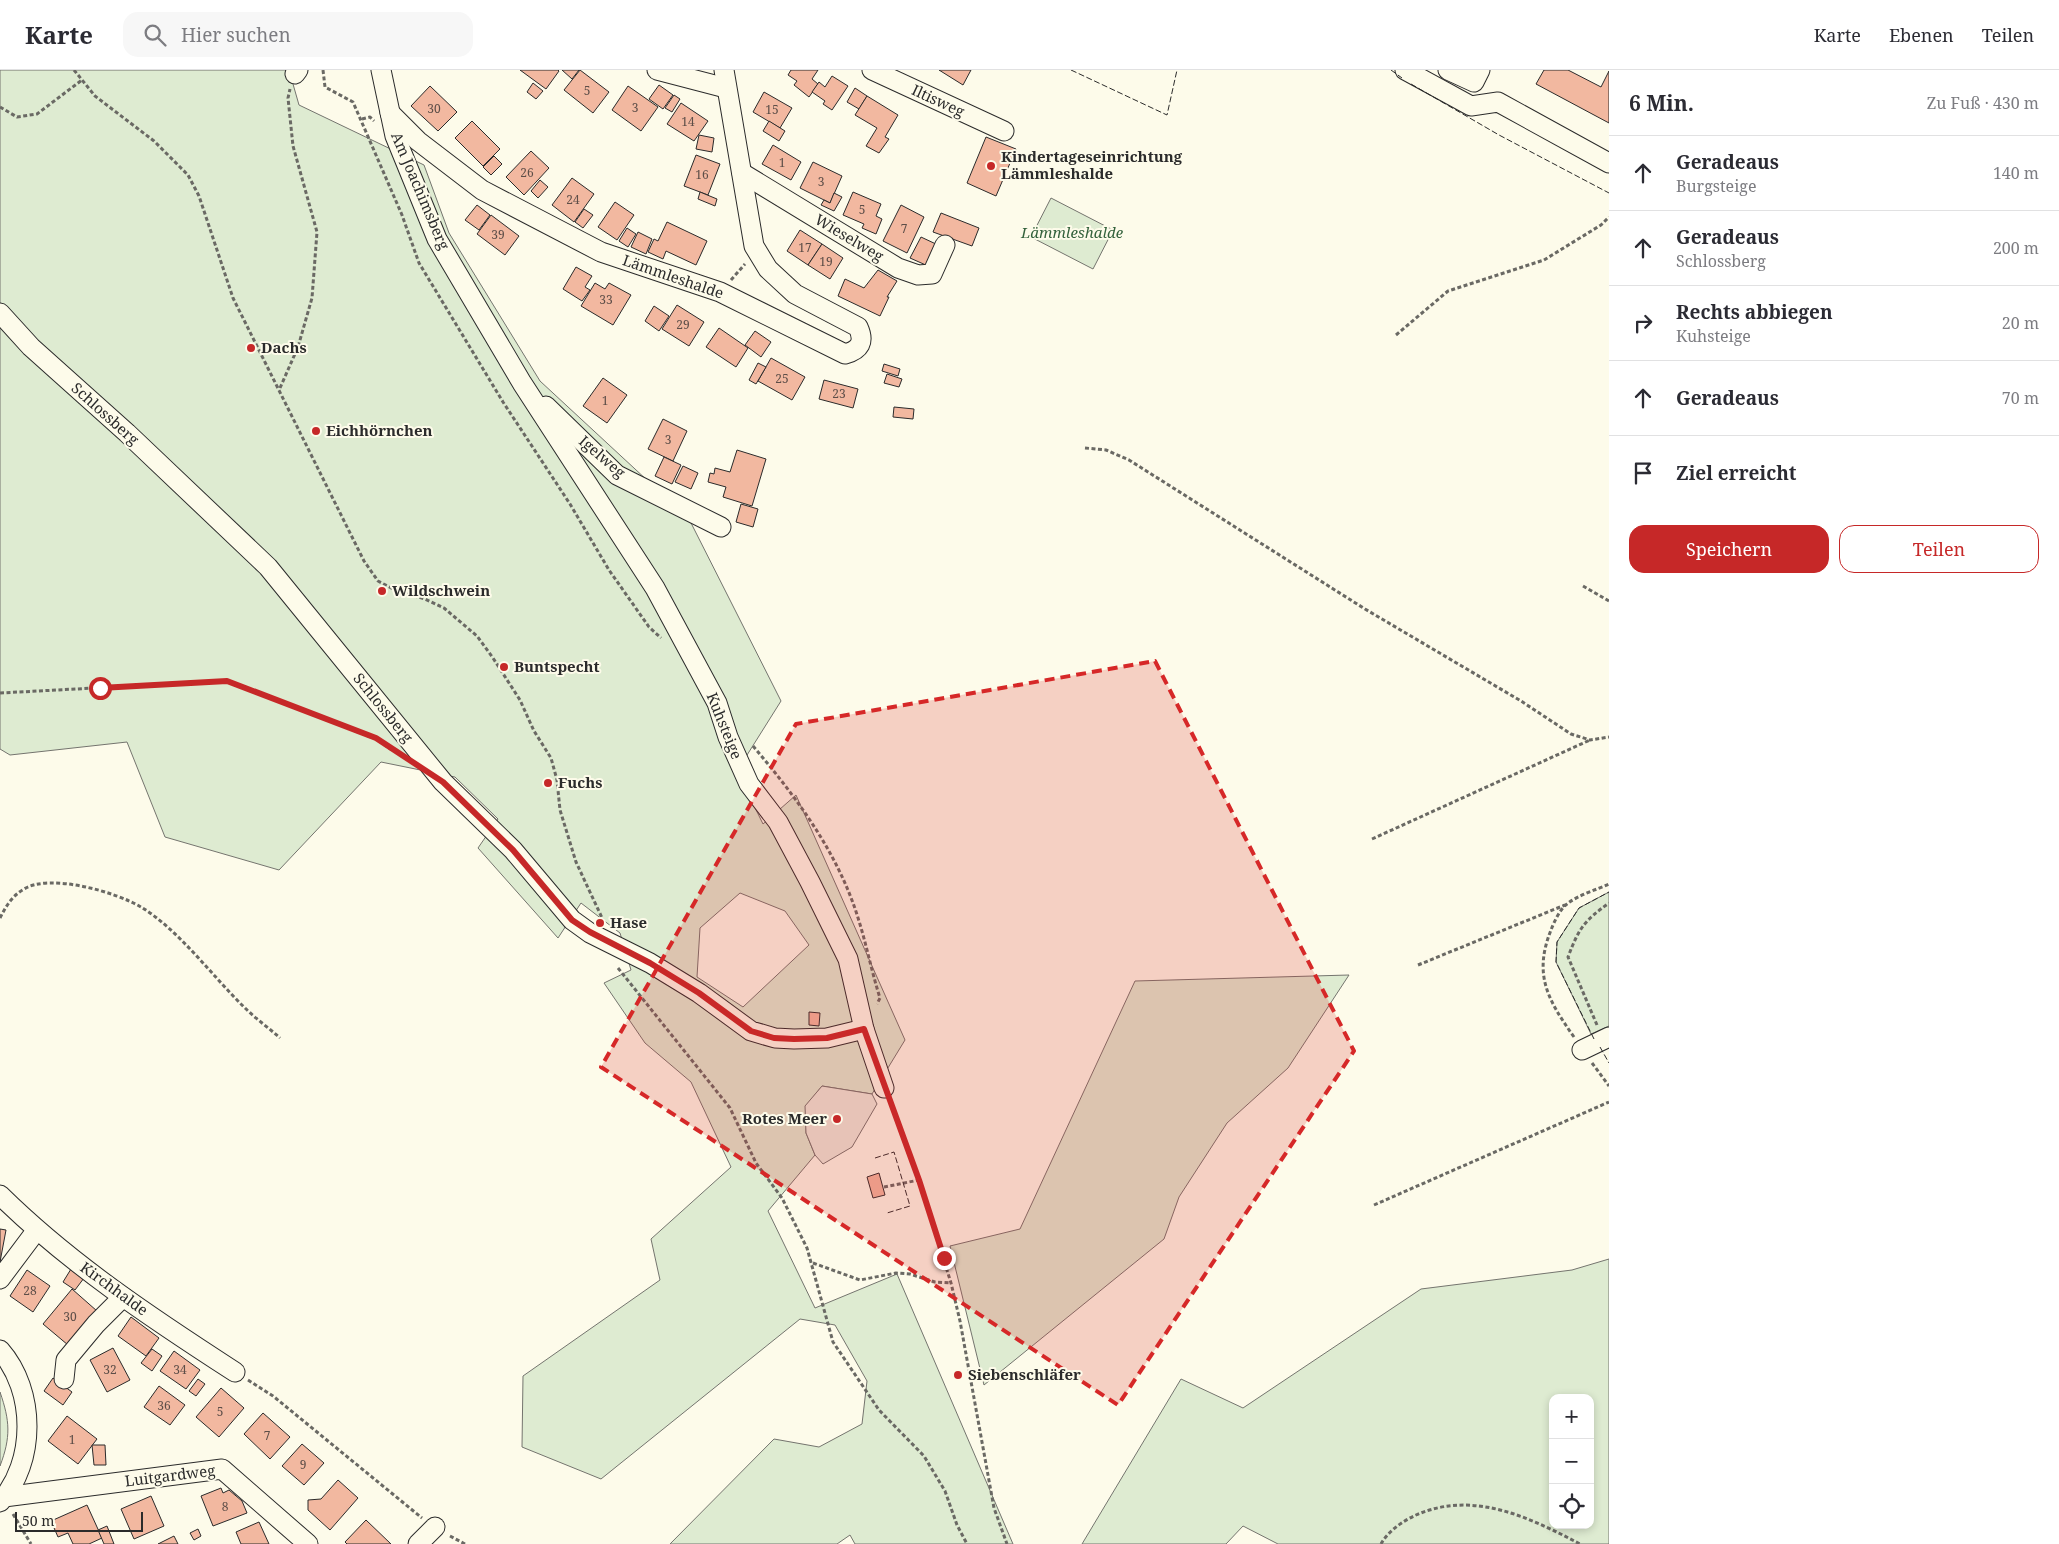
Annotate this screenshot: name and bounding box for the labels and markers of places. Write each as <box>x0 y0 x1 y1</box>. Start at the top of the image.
place label: Kindertageseinrichtung Lämmleshalde <box>1001 146 1183 183</box>
marker: Kindertageseinrichtung Lämmleshalde <box>985 160 997 172</box>
place label: Dachs <box>261 337 307 357</box>
marker: Dachs <box>245 342 257 354</box>
place label: Eichhörnchen <box>326 420 433 440</box>
marker: Eichhörnchen <box>310 425 322 437</box>
place label: Wildschwein <box>392 580 490 600</box>
marker: Wildschwein <box>376 585 388 597</box>
place label: Buntspecht <box>514 656 600 676</box>
marker: Buntspecht <box>498 661 510 673</box>
place label: Fuchs <box>558 772 602 792</box>
marker: Fuchs <box>542 777 554 789</box>
place label: Hase <box>610 912 647 932</box>
marker: Hase <box>594 917 606 929</box>
place label: Rotes Meer <box>742 1108 827 1128</box>
marker: Rotes Meer <box>831 1113 843 1125</box>
place label: Siebenschläfer <box>968 1364 1081 1384</box>
marker: Siebenschläfer <box>952 1369 964 1381</box>

